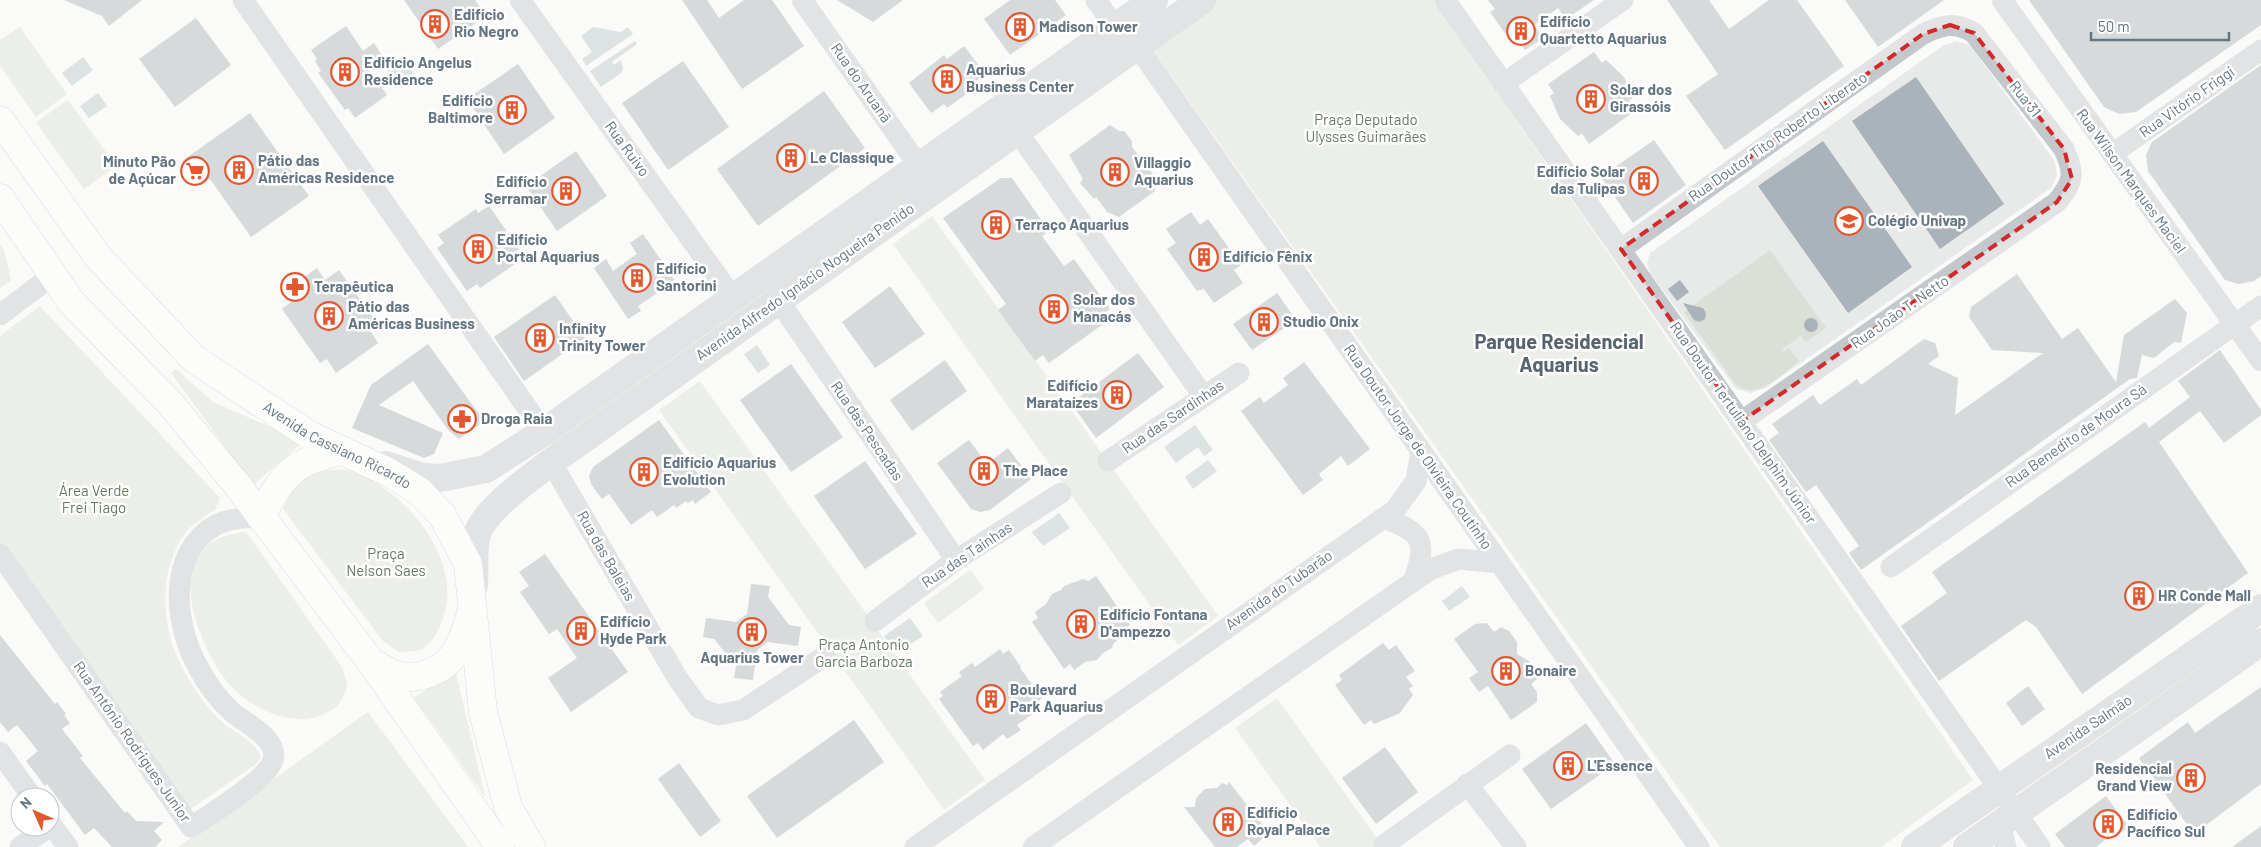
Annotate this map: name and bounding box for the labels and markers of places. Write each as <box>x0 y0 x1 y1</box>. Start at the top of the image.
place label: Edifício Rio Negro <box>454 5 519 40</box>
building icon: Edifício Rio Negro <box>420 9 450 39</box>
building icon: Madison Tower <box>1005 12 1035 42</box>
place label: Edifício Quartetto Aquarius <box>1540 12 1667 47</box>
building icon: Edifício Quartetto Aquarius <box>1506 16 1536 46</box>
place label: Madison Tower <box>1039 17 1138 35</box>
place label: Edifício Angelus Residence <box>364 53 472 88</box>
building icon: Edifício Angelus Residence <box>330 57 360 87</box>
place label: Aquarius Business Center <box>966 60 1074 95</box>
building icon: Aquarius Business Center <box>932 64 962 94</box>
place label: Solar dos Girassóis <box>1610 80 1672 115</box>
building icon: Solar dos Girassóis <box>1576 84 1606 114</box>
place label: Edifício Baltimore <box>428 91 493 126</box>
building icon: Edifício Baltimore <box>497 95 527 125</box>
building icon: Le Classique <box>776 143 806 173</box>
place label: Le Classique <box>810 148 894 166</box>
place label: Pátio das Américas Residence <box>258 151 394 186</box>
place label: Minuto Pão de Açúcar <box>103 152 176 187</box>
place label: Villaggio Aquarius <box>1134 153 1194 188</box>
building icon: Pátio das Américas Residence <box>224 155 254 185</box>
supermarket icon: Minuto Pão de Açúcar <box>180 156 210 186</box>
building icon: Villaggio Aquarius <box>1100 157 1130 187</box>
place label: Edifício Solar das Tulipas <box>1537 162 1625 197</box>
building icon: Edifício Solar das Tulipas <box>1629 166 1659 196</box>
place label: Edifício Serramar <box>484 172 547 207</box>
building icon: Edifício Serramar <box>551 176 581 206</box>
school or university icon: Colégio Univap <box>1834 206 1864 236</box>
building icon: Terraço Aquarius <box>981 210 1011 240</box>
place label: Colégio Univap <box>1868 211 1966 229</box>
place label: Terraço Aquarius <box>1015 215 1129 233</box>
place label: Edifício Portal Aquarius <box>497 230 600 265</box>
building icon: Edifício Portal Aquarius <box>463 234 493 264</box>
building icon: Edifício Fênix <box>1189 242 1219 272</box>
place label: Edifício Fênix <box>1223 247 1312 265</box>
place label: Edifício Santorini <box>656 259 717 294</box>
building icon: Edifício Santorini <box>622 263 652 293</box>
pharmacy icon: Terapêutica <box>280 272 310 302</box>
place label: Terapêutica <box>314 277 394 295</box>
place label: Solar dos Manacás <box>1073 290 1135 325</box>
building icon: Solar dos Manacás <box>1039 294 1069 324</box>
place label: Pátio das Américas Business <box>348 297 475 332</box>
building icon: Pátio das Américas Business <box>314 301 344 331</box>
building icon: Studio Onix <box>1249 307 1279 337</box>
place label: Studio Onix <box>1283 312 1359 330</box>
place label: Infinity Trinity Tower <box>559 319 646 354</box>
building icon: Infinity Trinity Tower <box>525 323 555 353</box>
place label: Edifício Marataízes <box>1026 376 1098 411</box>
building icon: Edifício Marataízes <box>1102 380 1132 410</box>
pharmacy icon: Droga Raia <box>447 404 477 434</box>
place label: Droga Raia <box>481 409 552 427</box>
place label: Edifício Aquarius Evolution <box>663 453 777 488</box>
building icon: The Place <box>969 456 999 486</box>
building icon: Edifício Aquarius Evolution <box>629 457 659 487</box>
place label: The Place <box>1003 461 1068 479</box>
building icon: HR Conde Mall <box>2124 581 2154 611</box>
place label: HR Conde Mall <box>2158 586 2251 604</box>
place label: Edifício Fontana D'ampezzo <box>1100 605 1208 640</box>
building icon: Edifício Fontana D'ampezzo <box>1066 609 1096 639</box>
place label: Edifício Hyde Park <box>600 612 667 647</box>
building icon: Edifício Hyde Park <box>566 616 596 646</box>
building icon: Aquarius Tower <box>737 617 767 647</box>
place label: Aquarius Tower <box>700 648 804 666</box>
building icon: Bonaire <box>1491 656 1521 686</box>
place label: Bonaire <box>1525 661 1576 679</box>
place label: Boulevard Park Aquarius <box>1010 680 1104 715</box>
building icon: Boulevard Park Aquarius <box>976 684 1006 714</box>
building icon: L'Essence <box>1553 751 1583 781</box>
place label: L'Essence <box>1587 756 1653 774</box>
place label: Residencial Grand View <box>2095 759 2172 794</box>
building icon: Residencial Grand View <box>2176 763 2206 793</box>
place label: Edifício Royal Palace <box>1247 803 1330 838</box>
place label: Edifício Pacífico Sul <box>2127 805 2205 840</box>
building icon: Edifício Royal Palace <box>1213 807 1243 837</box>
building icon: Edifício Pacífico Sul <box>2093 809 2123 839</box>

